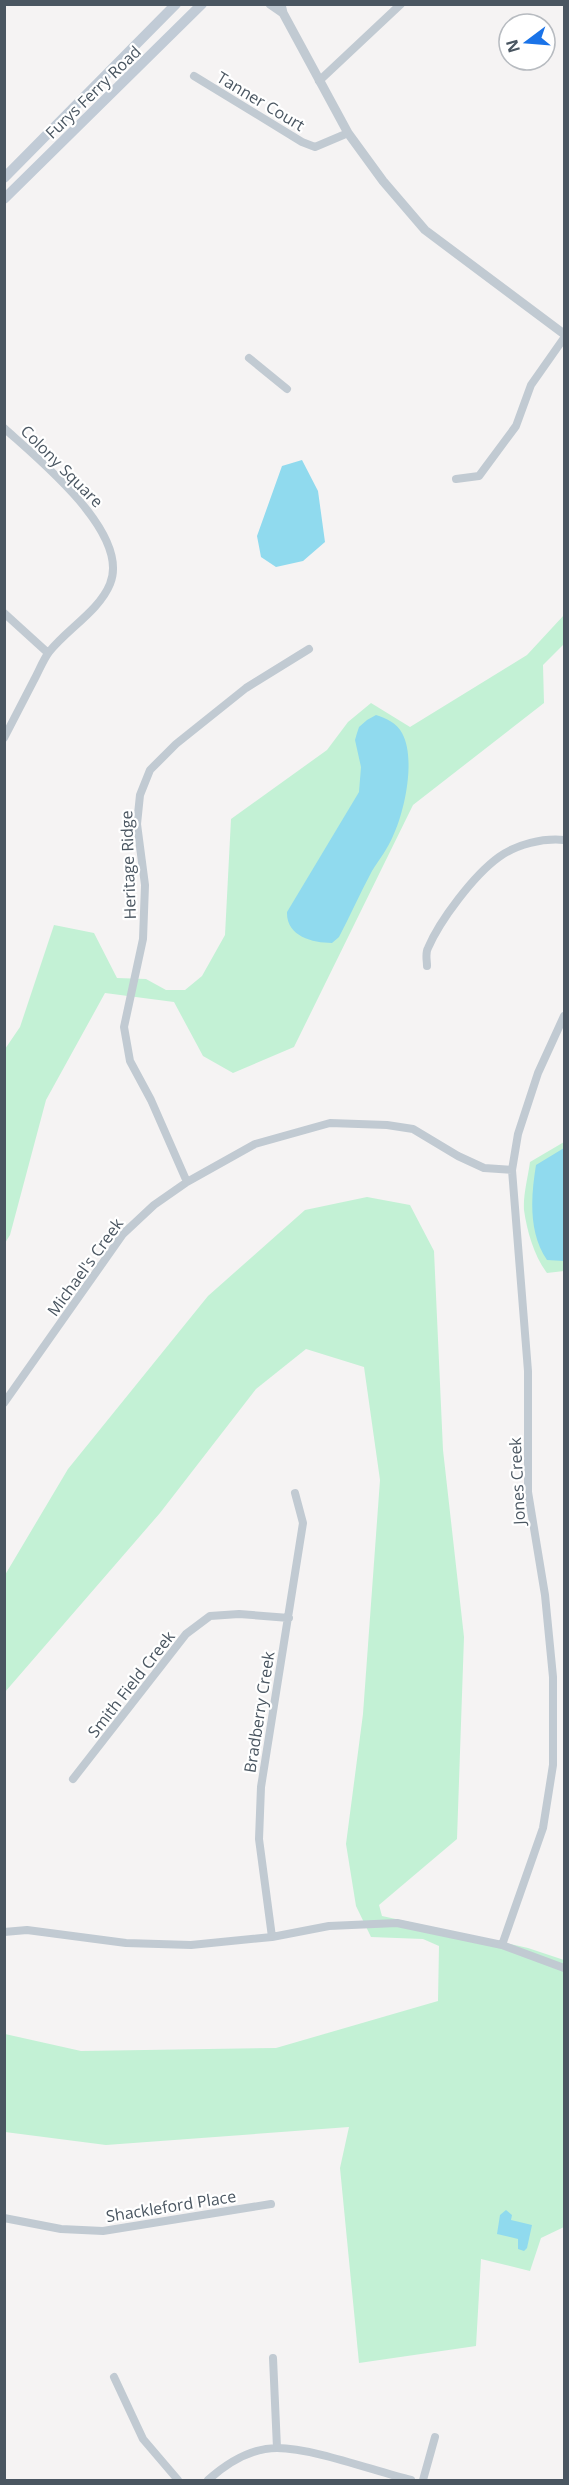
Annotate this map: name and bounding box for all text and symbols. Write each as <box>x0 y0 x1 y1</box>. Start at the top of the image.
north arrow <box>497 12 557 72</box>
text: N <box>500 37 525 55</box>
street label: Furys Ferry Road <box>40 41 146 143</box>
street label: Tanner Court <box>213 66 309 136</box>
street label: Colony Square <box>16 420 108 512</box>
street label: Heritage Ridge <box>115 810 141 920</box>
street label: Michael's Creek <box>42 1213 128 1320</box>
street label: Jones Creek <box>504 1436 530 1527</box>
street label: Smith Field Creek <box>82 1626 180 1742</box>
street label: Bradberry Creek <box>239 1649 280 1774</box>
street label: Shackleford Place <box>104 2185 238 2227</box>

